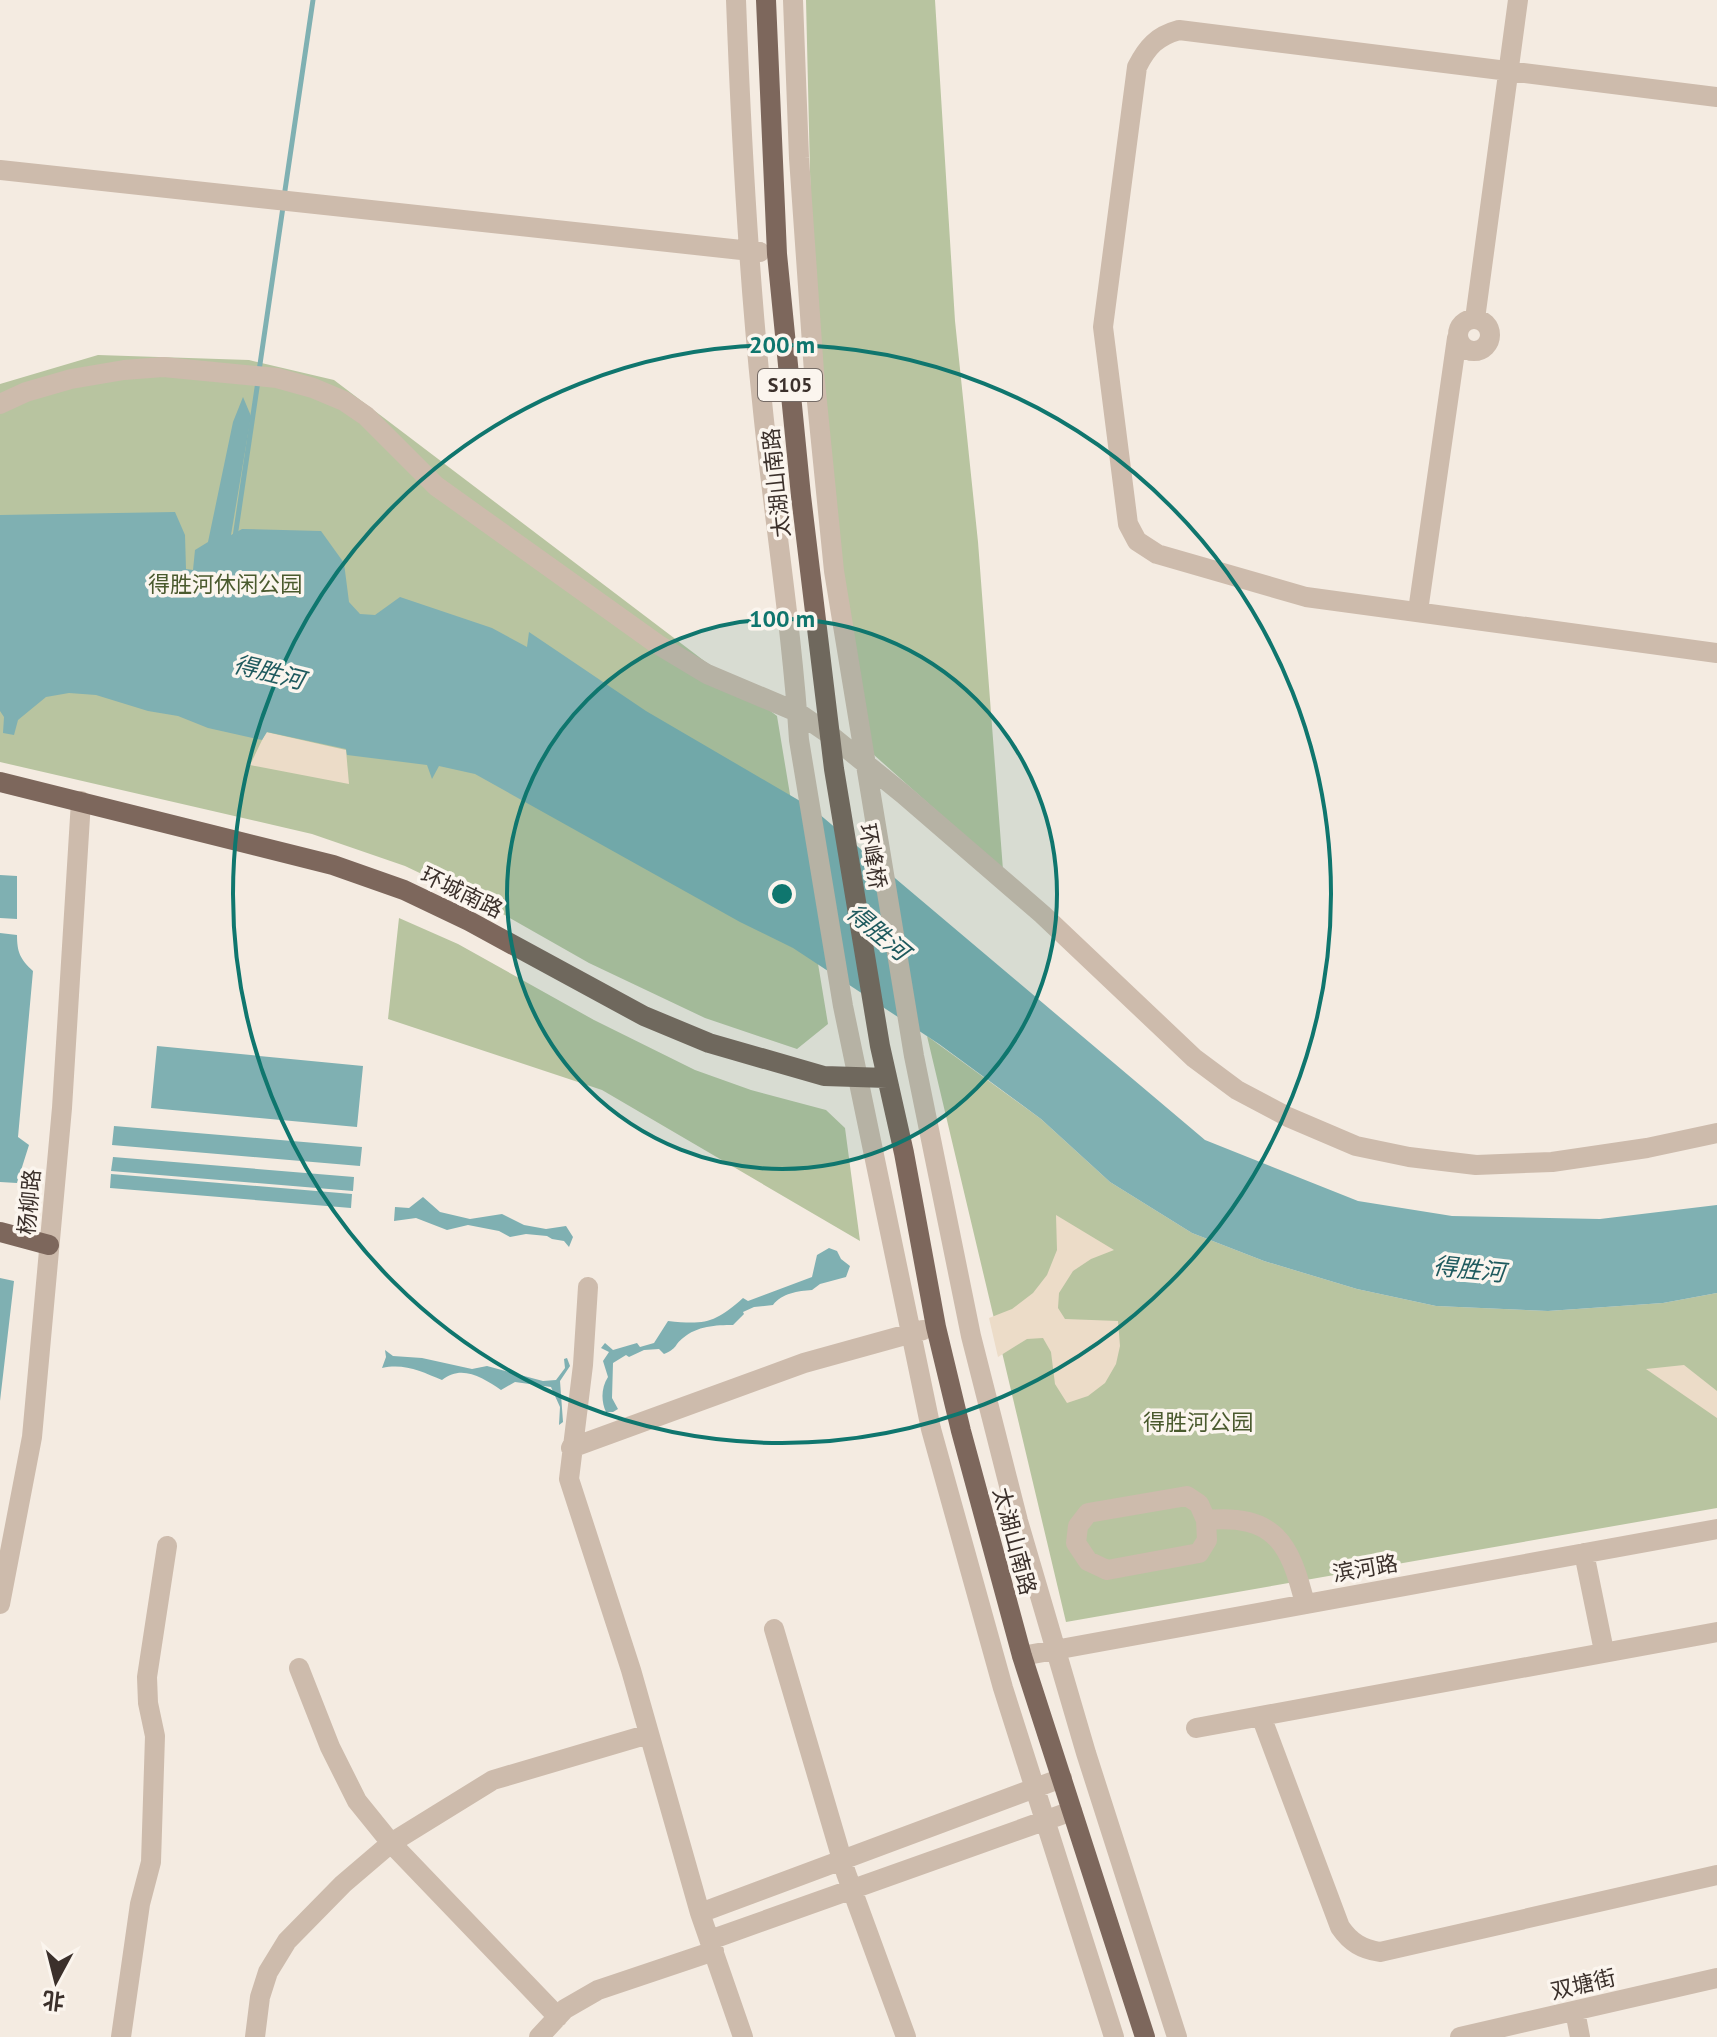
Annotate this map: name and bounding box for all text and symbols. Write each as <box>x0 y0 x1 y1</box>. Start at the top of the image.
text: 200 m <box>749 329 815 360</box>
road number: S105 <box>758 369 822 401</box>
street label: 太湖山南路 <box>756 427 796 539</box>
park label: 得胜河休闲公园 <box>148 570 302 598</box>
text: 100 m <box>749 603 815 634</box>
water label: 得胜河 <box>230 648 312 697</box>
street label: 环峰桥 <box>853 821 893 891</box>
street label: 环城南路 <box>416 860 508 924</box>
centre of rings <box>768 880 796 908</box>
water label: 得胜河 <box>840 897 919 970</box>
street label: 杨柳路 <box>12 1168 46 1236</box>
water label: 得胜河 <box>1432 1250 1510 1289</box>
park label: 得胜河公园 <box>1143 1408 1253 1436</box>
street label: 太湖山南路 <box>987 1484 1043 1598</box>
street label: 滨河路 <box>1330 1548 1400 1588</box>
north arrow <box>16 1941 96 2021</box>
street label: 双塘街 <box>1548 1963 1618 2005</box>
text: 北 <box>41 1986 66 2016</box>

